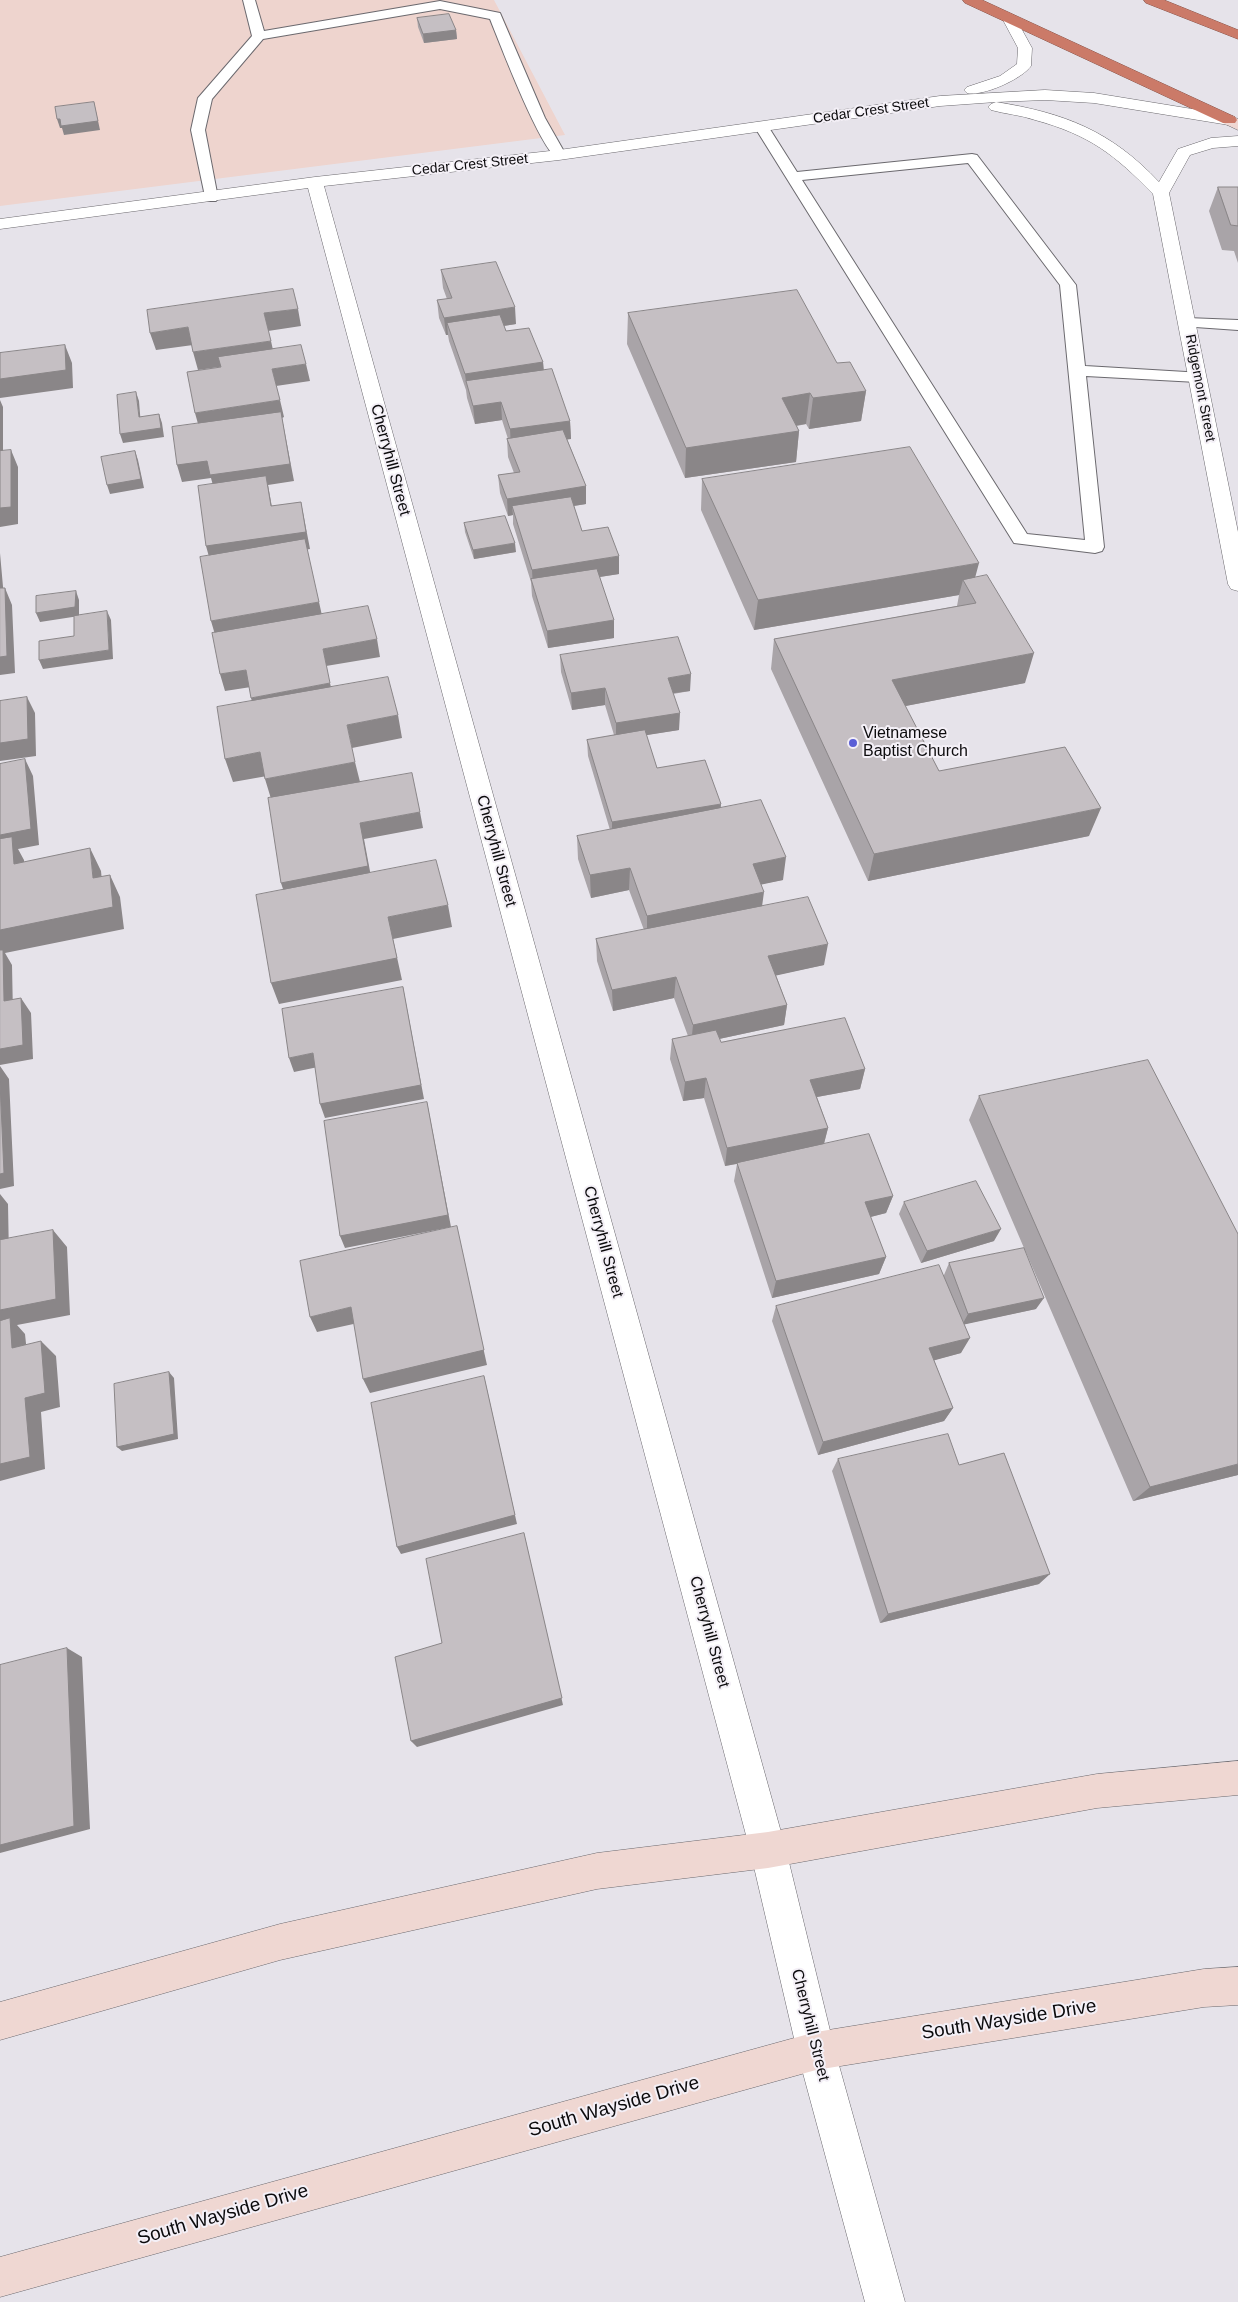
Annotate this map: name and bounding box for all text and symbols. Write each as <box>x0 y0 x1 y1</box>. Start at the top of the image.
street label: Cedar Crest Street <box>812 95 930 127</box>
street label: Cedar Crest Street <box>411 151 529 179</box>
street label: Ridgemont Street <box>1181 333 1219 443</box>
street label: Cherryhill Street <box>366 402 414 518</box>
place label: Vietnamese Baptist Church <box>863 724 968 762</box>
marker: Vietnamese Baptist Church <box>847 737 859 749</box>
street label: Cherryhill Street <box>472 793 520 909</box>
street label: Cherryhill Street <box>579 1184 627 1300</box>
street label: Cherryhill Street <box>685 1574 733 1690</box>
street label: Cherryhill Street <box>787 1967 833 2083</box>
street label: South Wayside Drive <box>920 1995 1098 2045</box>
street label: South Wayside Drive <box>526 2072 702 2142</box>
street label: South Wayside Drive <box>135 2180 311 2250</box>

